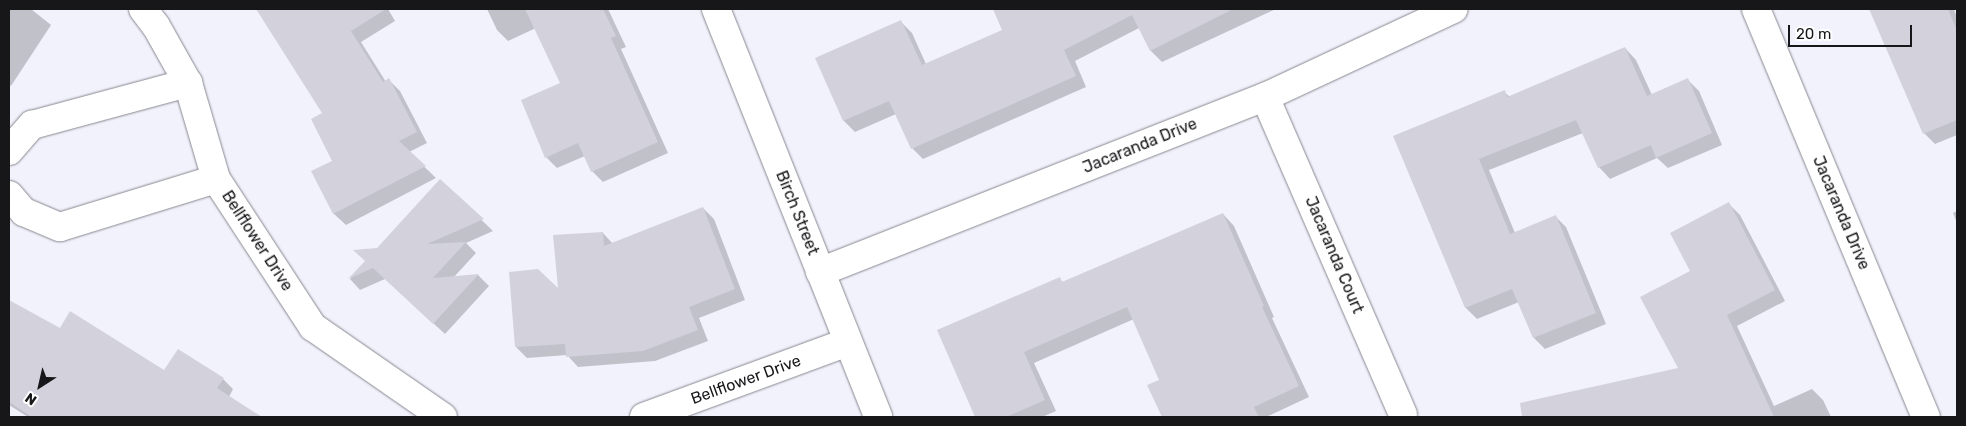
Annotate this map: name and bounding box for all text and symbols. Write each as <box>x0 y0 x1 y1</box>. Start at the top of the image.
scale bar <box>1791 15 1915 47</box>
text: 20 m <box>1796 25 1831 43</box>
street label: Jacaranda Drive <box>1080 114 1200 178</box>
street label: Jacaranda Drive <box>1808 153 1874 273</box>
street label: Birch Street <box>771 168 823 258</box>
street label: Bellflower Drive <box>217 187 297 295</box>
street label: Jacaranda Court <box>1301 194 1367 316</box>
street label: Bellflower Drive <box>688 351 804 409</box>
north arrow <box>15 361 65 411</box>
text: N <box>22 389 40 409</box>

